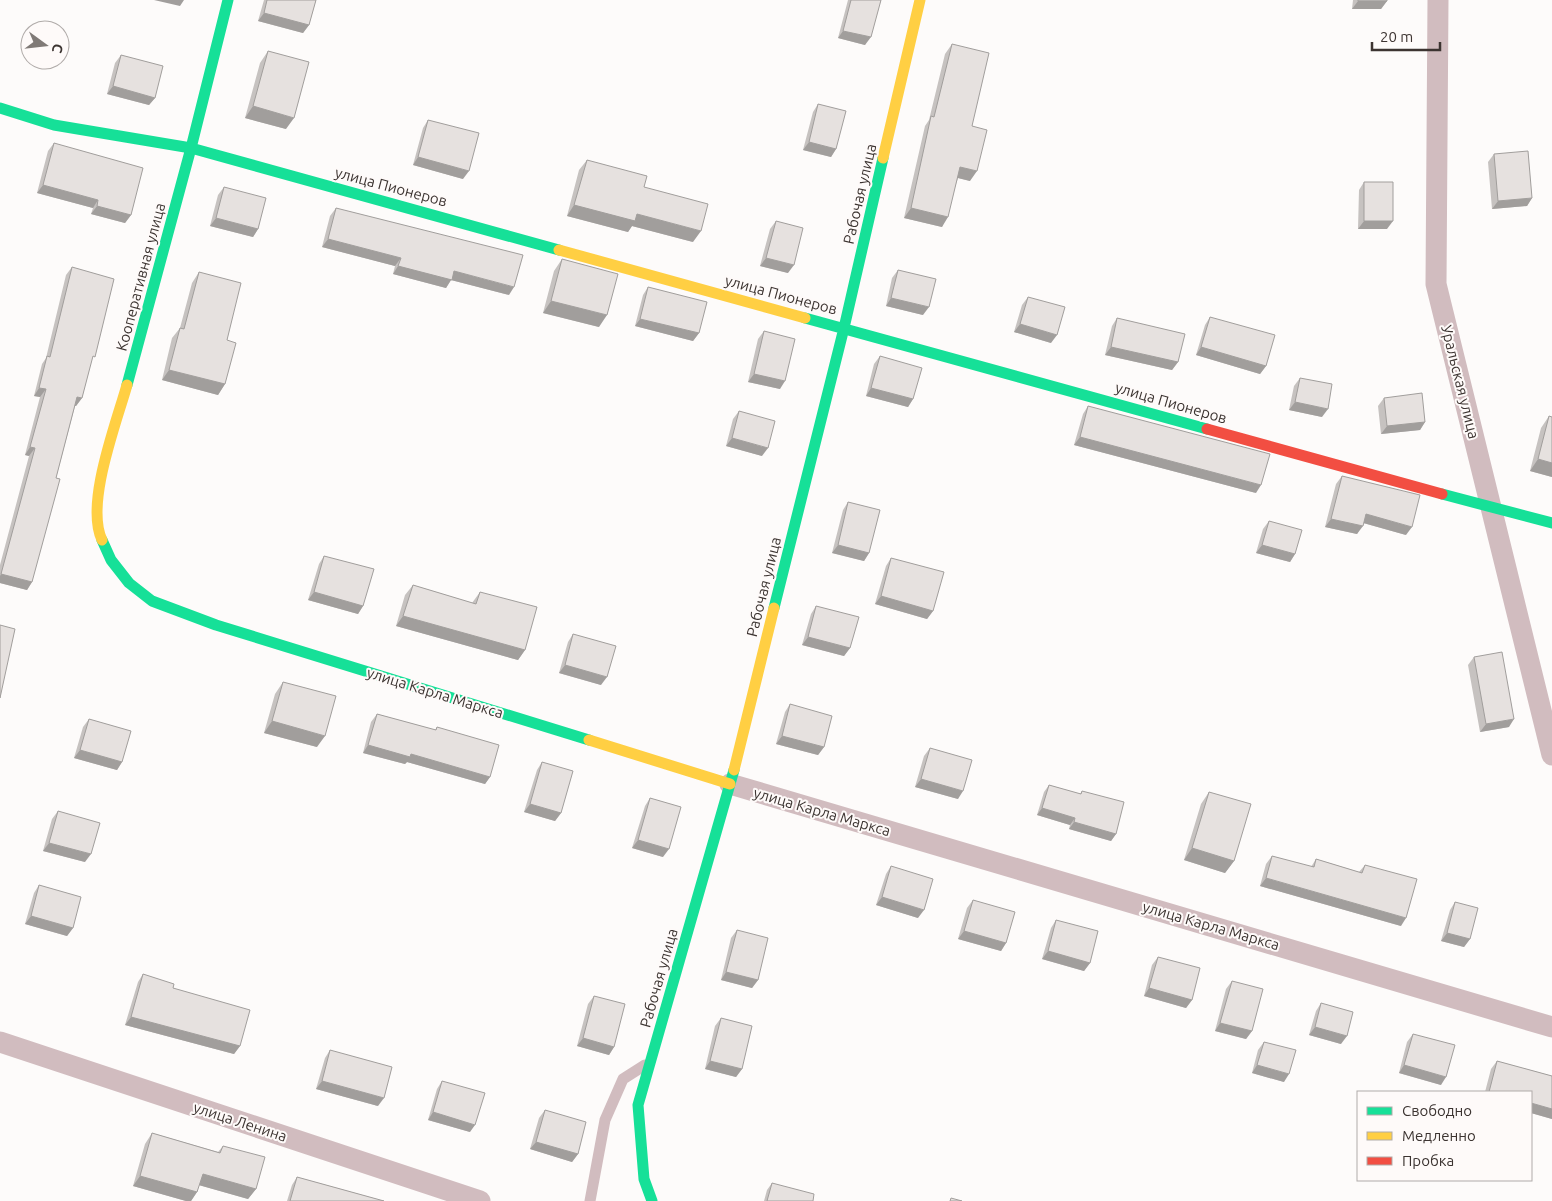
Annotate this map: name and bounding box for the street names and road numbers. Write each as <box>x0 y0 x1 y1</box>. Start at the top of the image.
street label: Рабочая улица <box>840 142 879 246</box>
street label: улица Пионеров <box>333 163 449 210</box>
street label: Кооперативная улица <box>113 201 168 353</box>
street label: улица Пионеров <box>723 271 839 318</box>
street label: Уральская улица <box>1438 323 1483 440</box>
street label: улица Пионеров <box>1113 378 1229 427</box>
street label: Рабочая улица <box>743 535 784 639</box>
street label: улица Карла Маркса <box>365 664 505 721</box>
street label: улица Карла Маркса <box>752 784 893 839</box>
street label: улица Карла Маркса <box>1141 898 1282 953</box>
street label: Рабочая улица <box>636 926 681 1029</box>
street label: улица Ленина <box>191 1098 289 1145</box>

